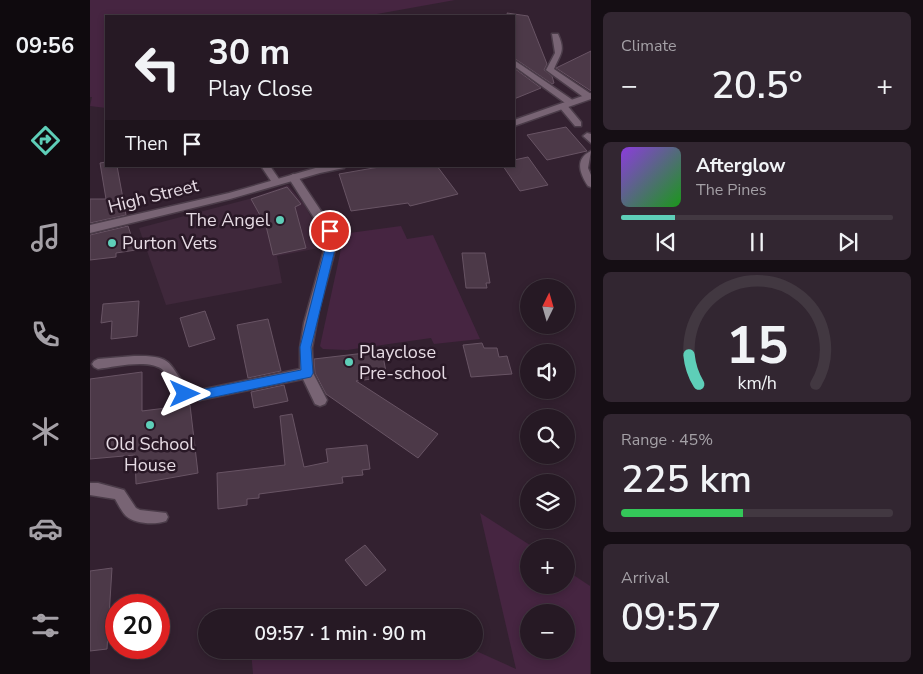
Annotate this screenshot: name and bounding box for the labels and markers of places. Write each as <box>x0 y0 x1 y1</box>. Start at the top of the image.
place label: The Angel <box>186 208 271 232</box>
pin <box>309 210 351 252</box>
marker: The Angel <box>274 214 286 226</box>
place label: Purton Vets <box>122 231 217 255</box>
marker: Purton Vets <box>106 237 118 249</box>
place label: Playclose Pre-school <box>359 340 447 385</box>
marker: Playclose Pre-school <box>343 356 355 368</box>
marker: Old School House <box>144 419 156 431</box>
place label: Old School House <box>105 432 195 477</box>

